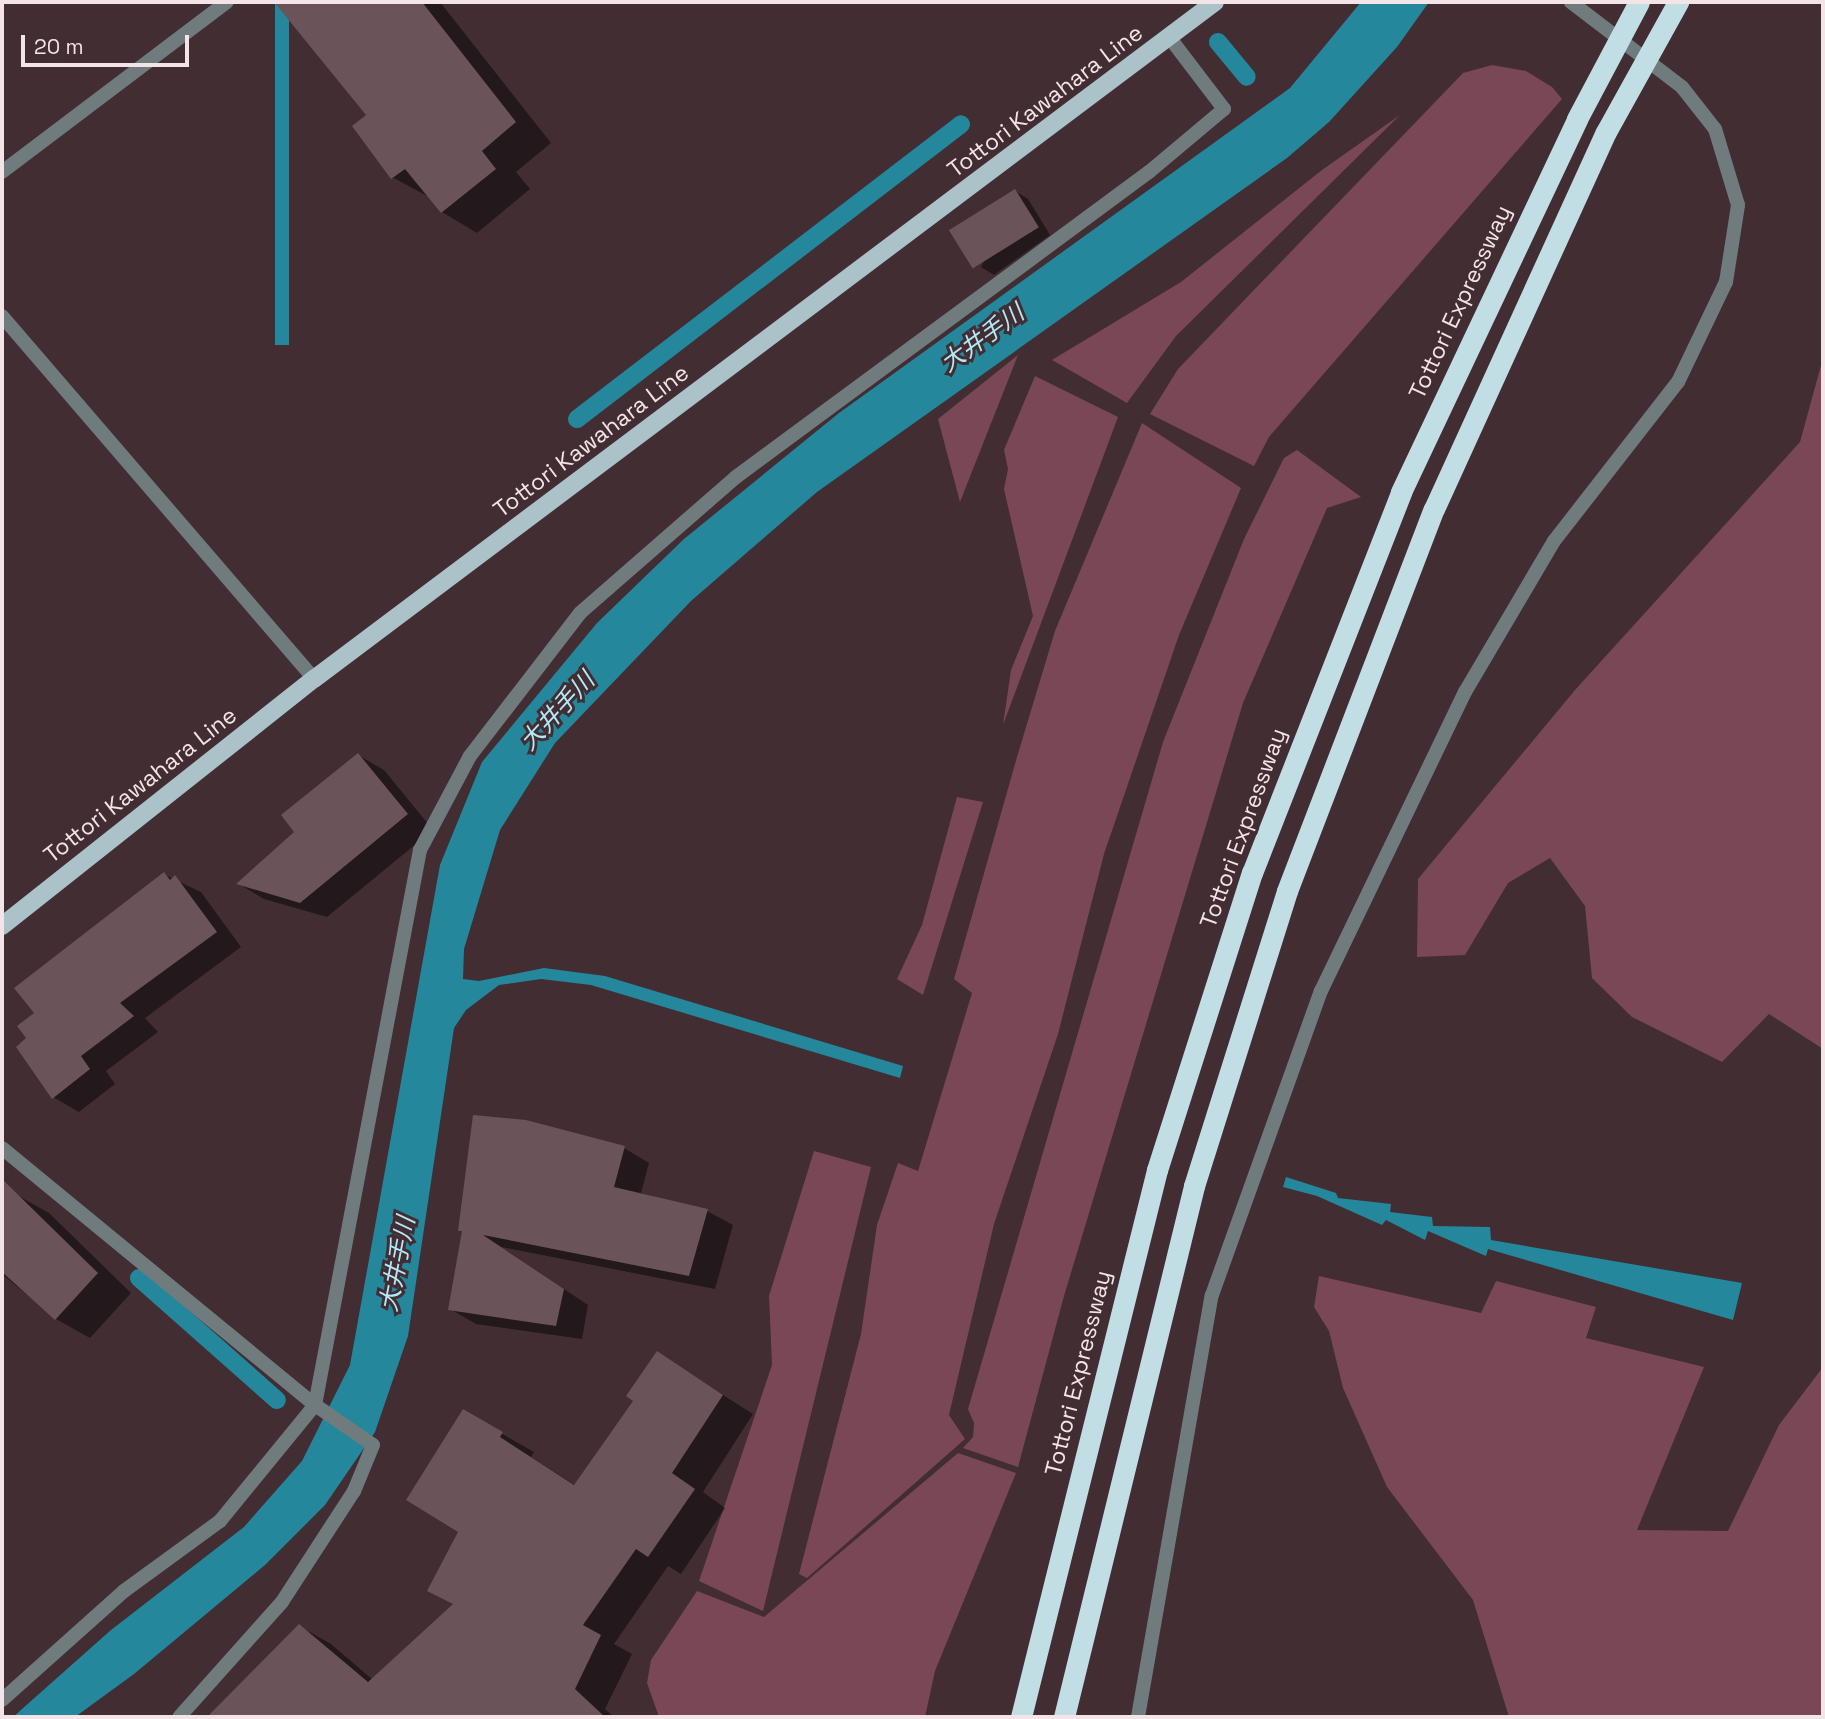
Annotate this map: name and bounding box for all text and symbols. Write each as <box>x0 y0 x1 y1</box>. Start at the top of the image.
street label: Tottori Kawahara Line <box>942 19 1148 183</box>
scale bar <box>24 21 192 65</box>
text: 20 m <box>34 33 84 60</box>
street label: Tottori Expressway <box>1403 201 1517 403</box>
water label: 大井手川 <box>935 298 1029 378</box>
street label: Tottori Kawahara Line <box>488 359 694 523</box>
water label: 大井手川 <box>514 666 600 756</box>
street label: Tottori Kawahara Line <box>38 701 242 869</box>
street label: Tottori Expressway <box>1194 724 1292 932</box>
water label: 大井手川 <box>374 1214 420 1314</box>
street label: Tottori Expressway <box>1039 1268 1117 1478</box>

